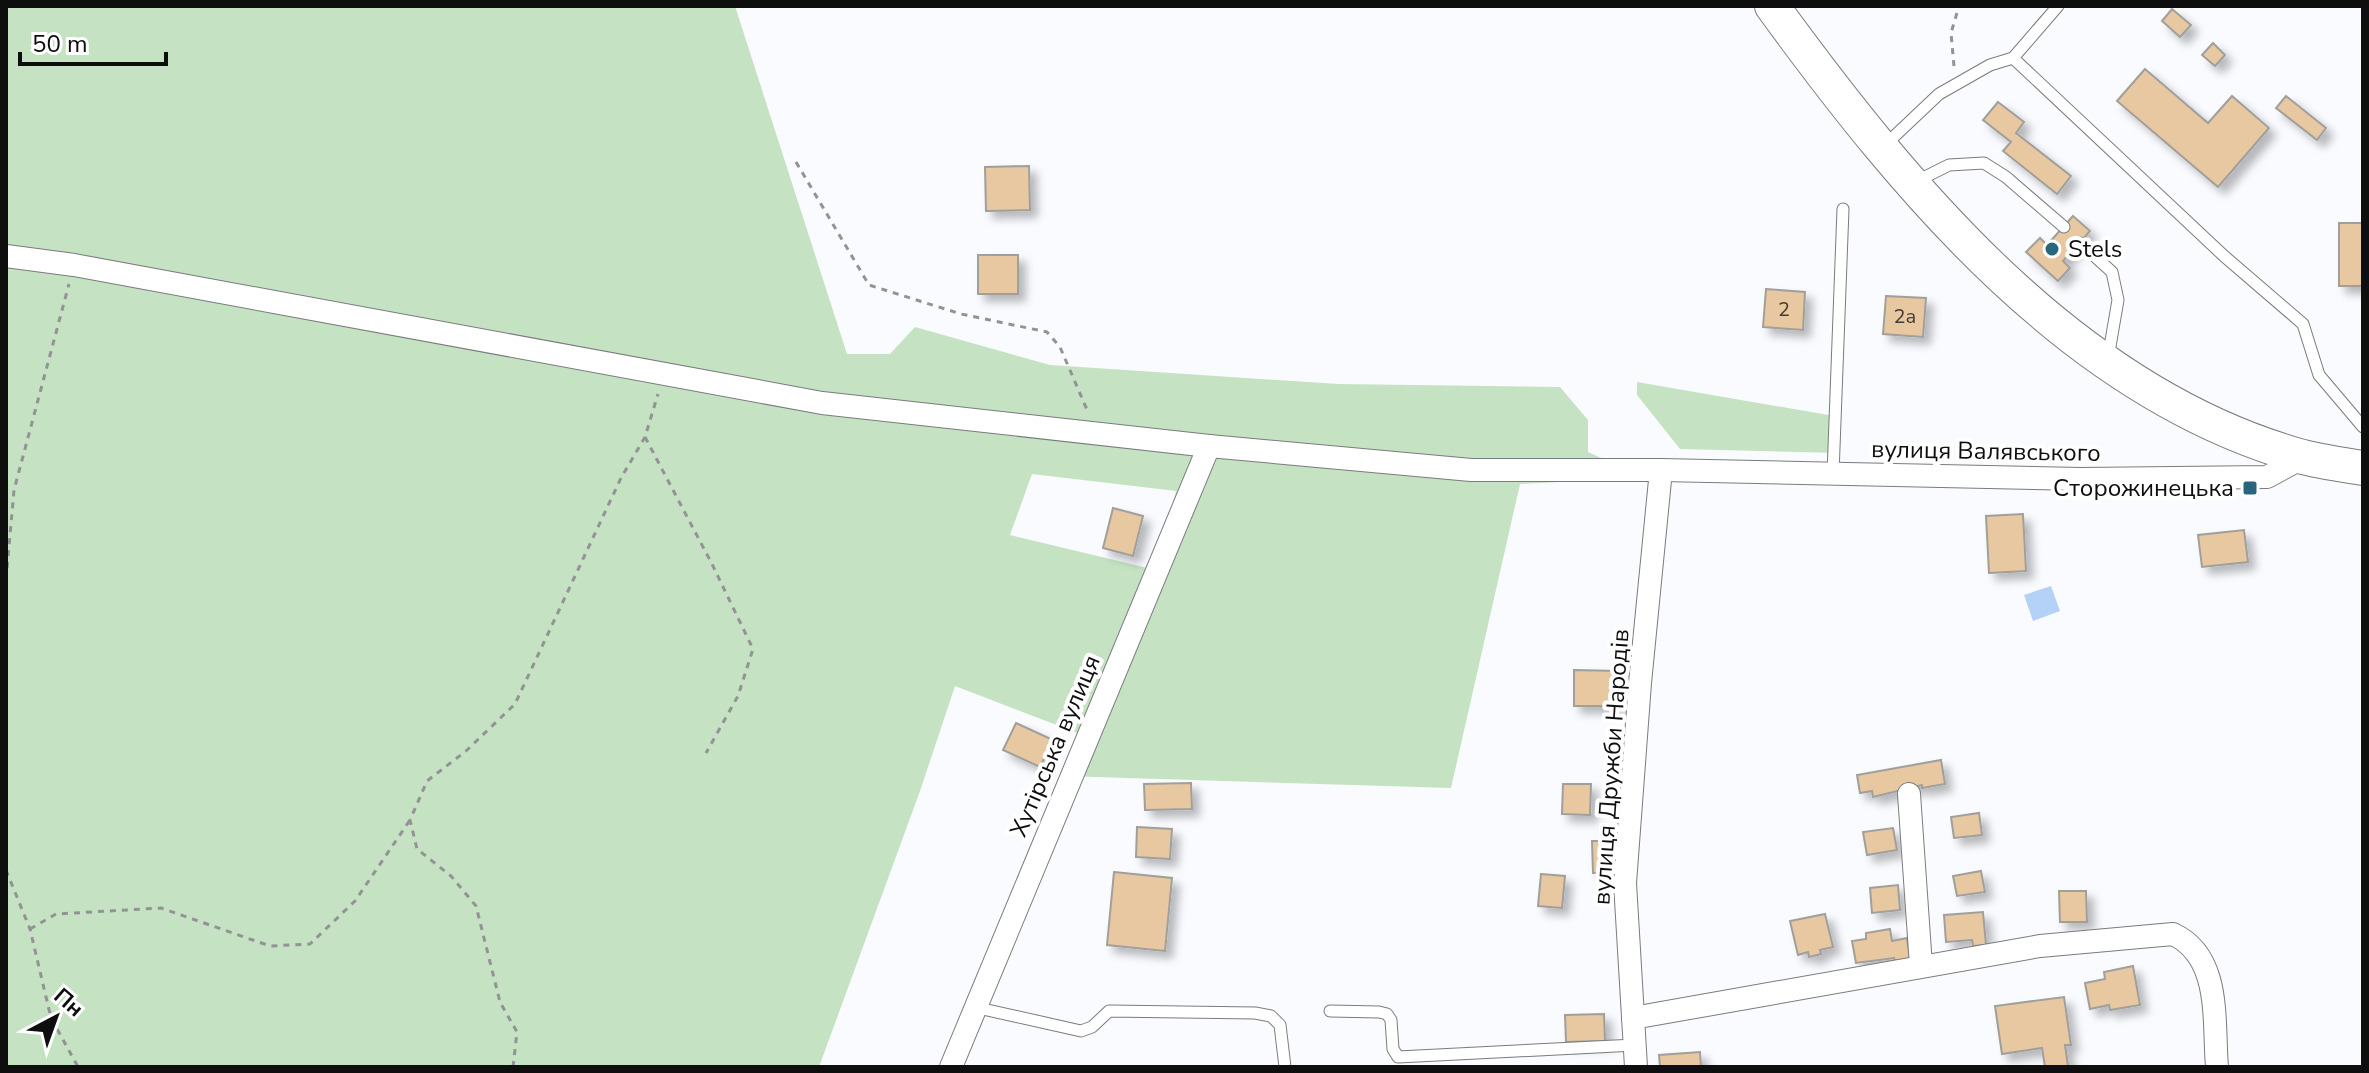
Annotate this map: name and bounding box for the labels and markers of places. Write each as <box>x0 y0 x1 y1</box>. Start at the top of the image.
place label: Stels <box>2068 233 2122 265</box>
marker: Stels <box>2043 240 2061 258</box>
place label: Сторожинецька <box>2053 472 2234 504</box>
marker: Сторожинецька <box>2241 479 2259 497</box>

